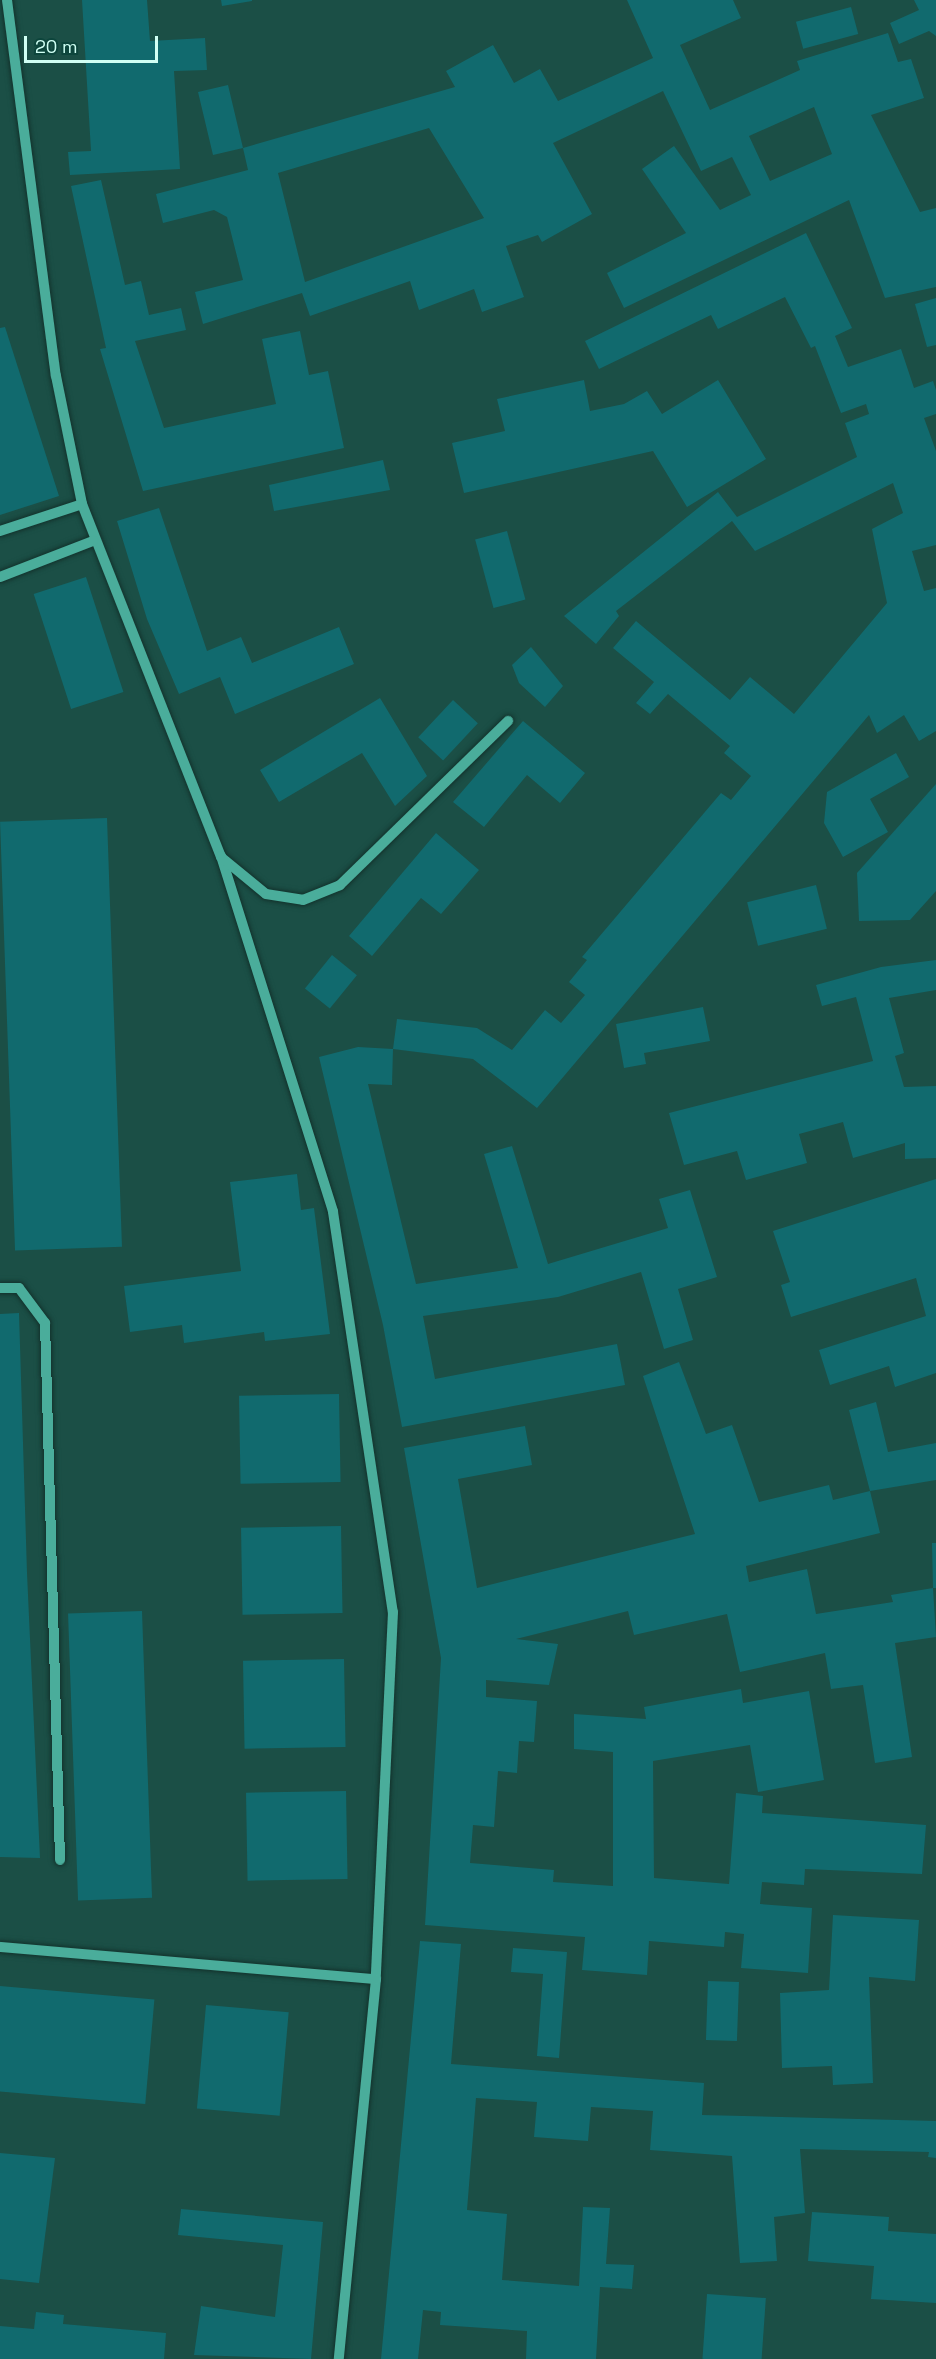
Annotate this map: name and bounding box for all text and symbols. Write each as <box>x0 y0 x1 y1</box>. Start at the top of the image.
scale bar <box>27 24 160 62</box>
text: 20 m <box>35 35 78 58</box>

